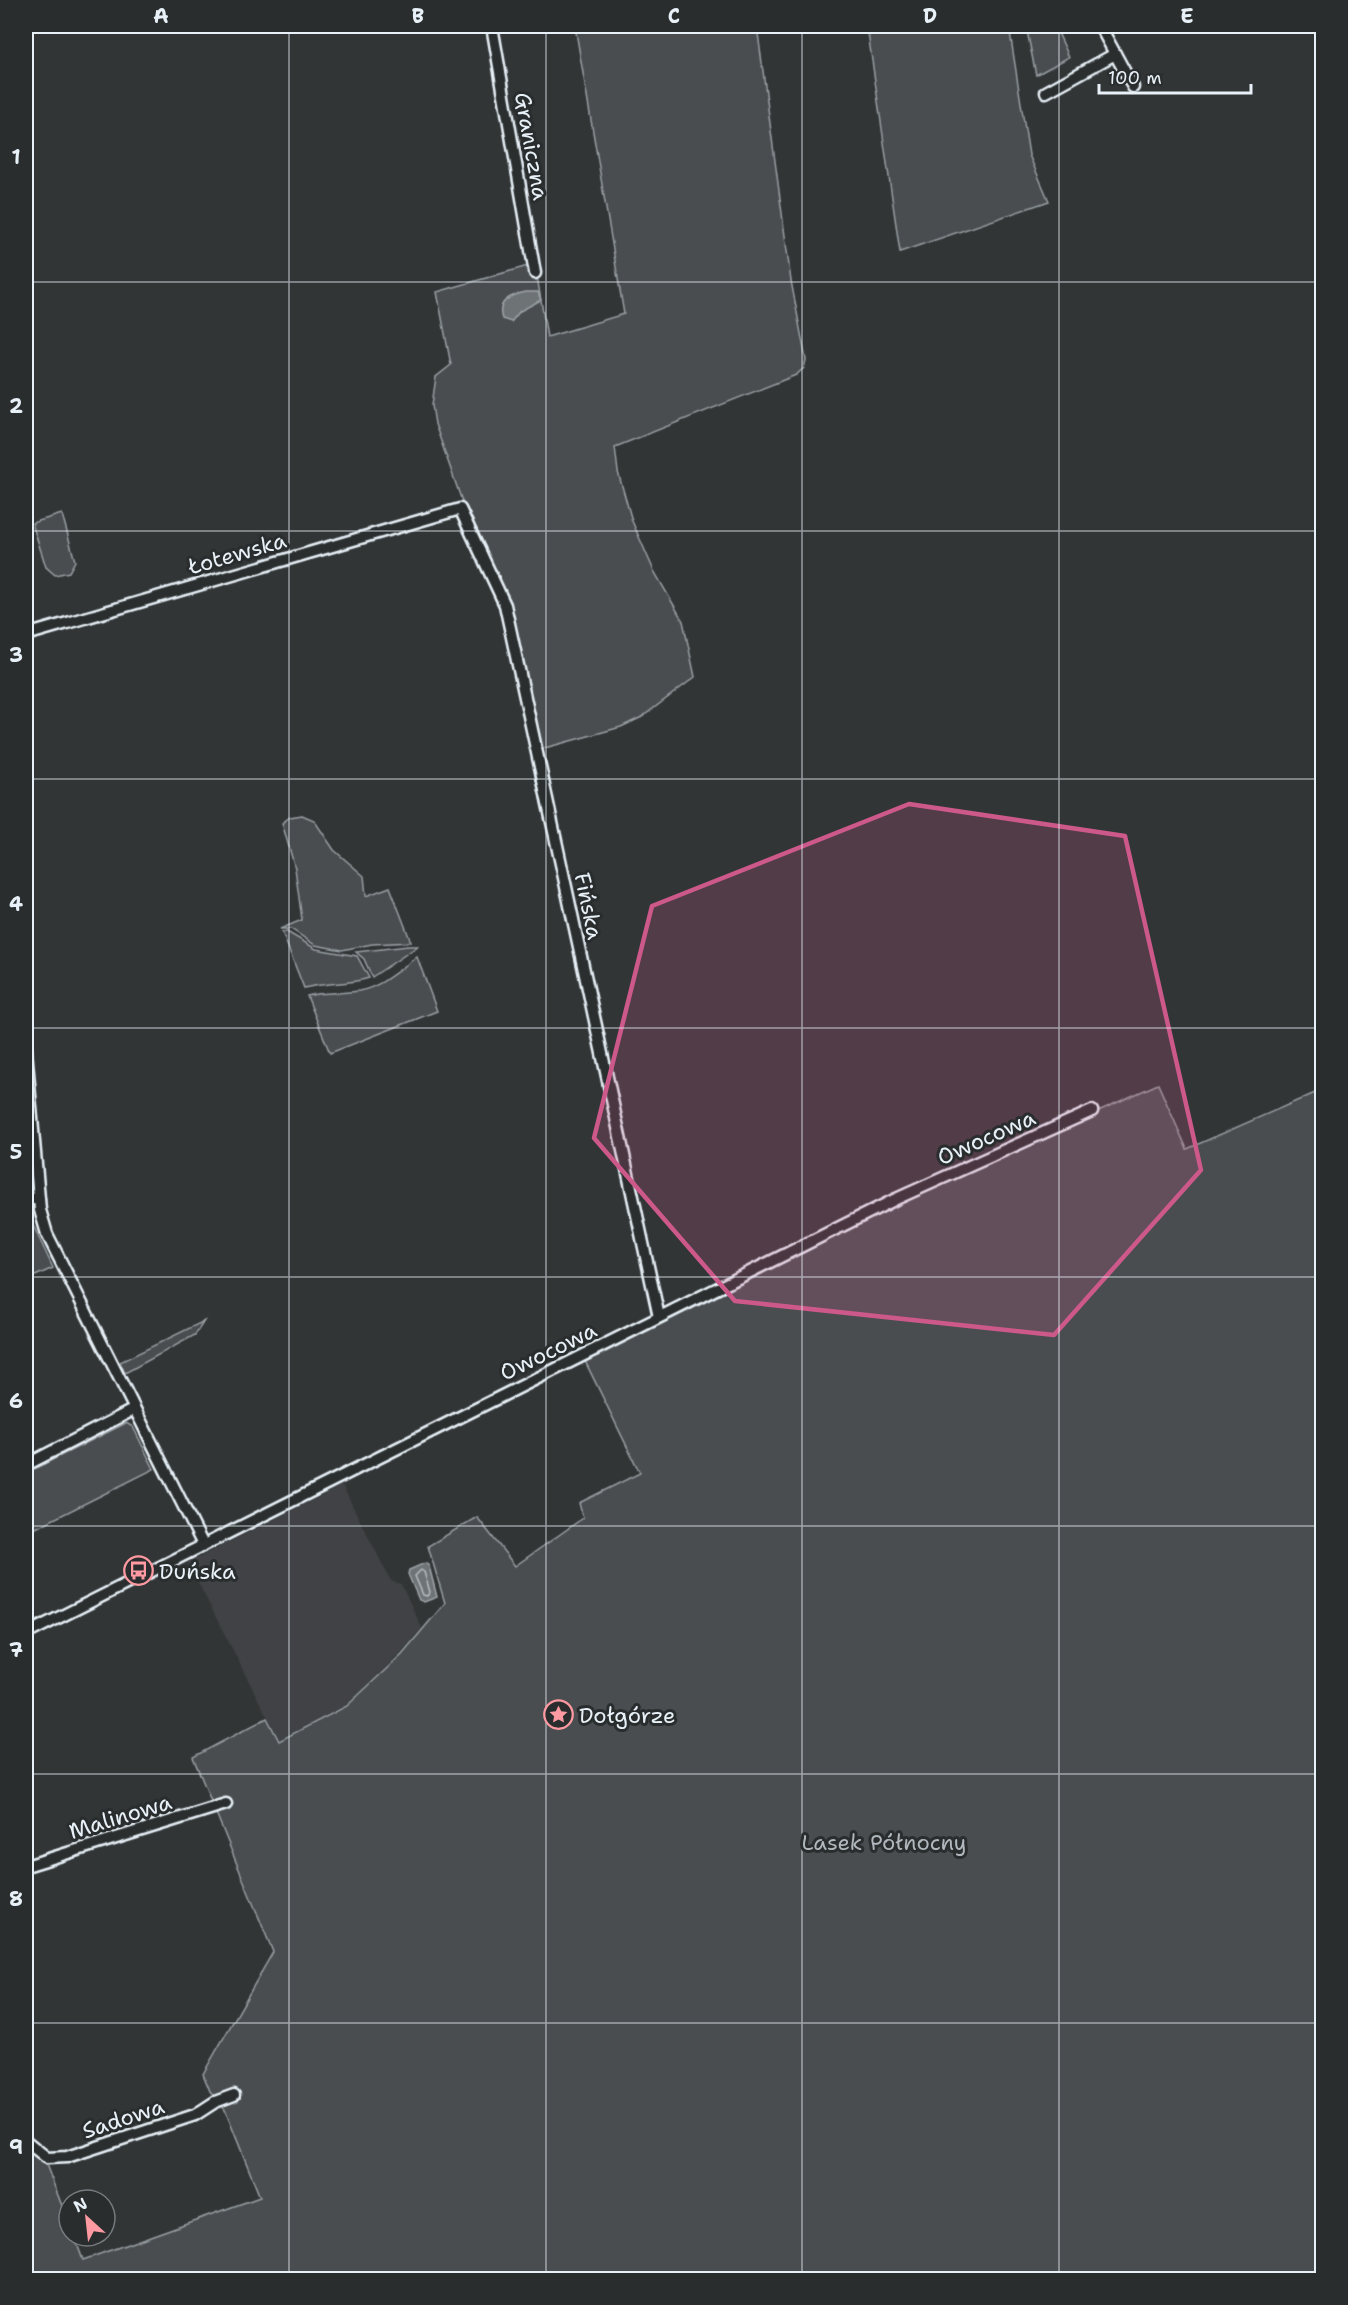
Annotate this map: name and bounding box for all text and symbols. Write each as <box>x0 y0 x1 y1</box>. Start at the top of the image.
text: A <box>153 3 169 29</box>
text: B <box>412 3 424 29</box>
text: C <box>668 3 680 29</box>
text: D <box>923 3 937 29</box>
text: E <box>1180 3 1194 29</box>
scale bar <box>1099 57 1250 95</box>
text: 100 m <box>1108 66 1162 90</box>
street label: Graniczna <box>508 90 555 203</box>
text: 1 <box>11 144 21 170</box>
text: 2 <box>9 393 23 419</box>
street label: Łotewska <box>184 526 290 582</box>
text: 3 <box>9 642 23 668</box>
street label: Fińska <box>567 870 610 942</box>
text: 4 <box>9 891 23 917</box>
street label: Owocowa <box>933 1103 1040 1172</box>
text: 5 <box>10 1139 22 1165</box>
street label: Owocowa <box>495 1315 602 1387</box>
text: 6 <box>9 1388 23 1414</box>
bus stop icon: Duńska <box>122 1555 154 1587</box>
place label: Duńska <box>159 1557 236 1586</box>
text: 7 <box>9 1637 23 1663</box>
place icon: Dołgórze <box>542 1699 574 1731</box>
place label: Dołgórze <box>579 1701 675 1730</box>
street label: Malinowa <box>65 1787 175 1846</box>
park label: Lasek Północny <box>801 1828 967 1857</box>
text: 8 <box>9 1886 23 1912</box>
street label: Sadowa <box>78 2092 168 2145</box>
text: 9 <box>9 2134 23 2160</box>
north arrow <box>57 2188 117 2248</box>
text: N <box>70 2193 91 2217</box>

